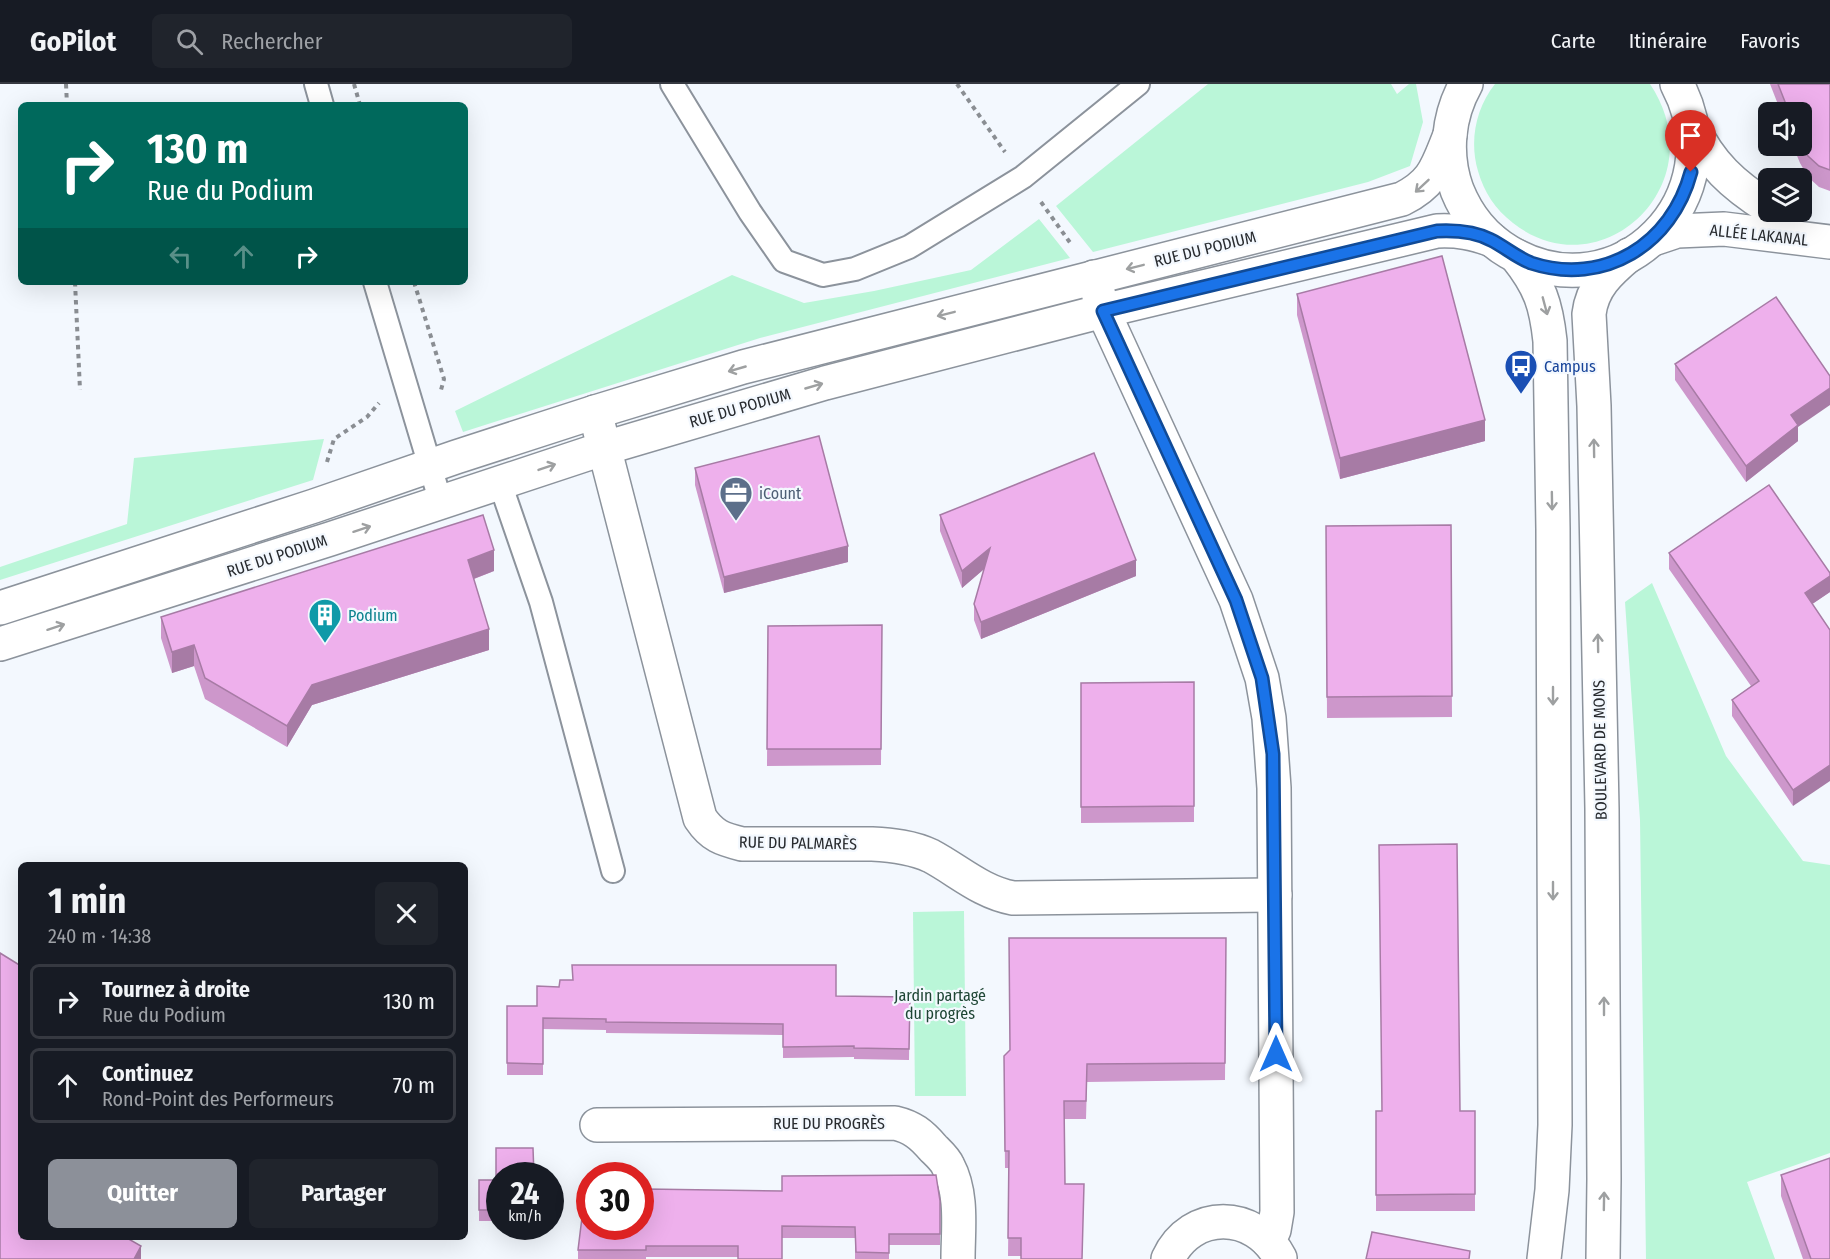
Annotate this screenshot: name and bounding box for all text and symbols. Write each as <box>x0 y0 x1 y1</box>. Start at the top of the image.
search box <box>152 14 572 68</box>
text: GoPilot <box>30 25 116 58</box>
icon: search <box>173 25 206 58</box>
text: Rechercher <box>221 28 322 55</box>
text: Carte <box>1551 28 1596 54</box>
text: Itinéraire <box>1629 28 1707 54</box>
text: Favoris <box>1740 28 1800 54</box>
map controls <box>1758 102 1812 222</box>
button: sound <box>1758 102 1812 156</box>
pin <box>1665 110 1716 172</box>
icon: arrive <box>1674 119 1707 152</box>
text: 130 m <box>147 124 248 174</box>
icon: right <box>48 126 126 204</box>
button: layers <box>1758 168 1812 222</box>
text: Rue du Podium <box>147 175 314 207</box>
one-way arrow <box>1415 178 1430 192</box>
street label: ALLÉE LAKANAL <box>1709 220 1809 250</box>
street label: RUE DU PODIUM <box>1152 227 1258 271</box>
icon: left <box>164 240 197 273</box>
icon: ahead <box>227 240 260 273</box>
icon: right <box>290 240 323 273</box>
one-way arrow <box>1126 261 1145 273</box>
one-way arrow <box>1540 297 1551 316</box>
one-way arrow <box>937 309 956 321</box>
bus stop icon: Campus <box>1503 348 1539 395</box>
place label: Campus <box>1544 357 1596 376</box>
one-way arrow <box>728 364 747 375</box>
one-way arrow <box>804 380 823 391</box>
street label: RUE DU PODIUM <box>687 384 793 432</box>
one-way arrow <box>1588 438 1600 458</box>
one-way arrow <box>537 461 556 472</box>
office icon: iCount <box>718 475 754 522</box>
place label: iCount <box>759 484 802 503</box>
one-way arrow <box>1547 490 1558 510</box>
one-way arrow <box>352 523 371 534</box>
street label: RUE DU PODIUM <box>224 531 330 581</box>
building icon: Podium <box>307 597 343 644</box>
place label: Podium <box>348 606 398 625</box>
one-way arrow <box>46 621 65 632</box>
one-way arrow <box>1592 633 1604 653</box>
street label: BOULEVARD DE MONS <box>1589 680 1611 820</box>
one-way arrow <box>1547 685 1559 705</box>
street label: RUE DU PALMARÈS <box>739 832 857 854</box>
text: 1 min <box>48 879 126 923</box>
one-way arrow <box>1547 880 1559 900</box>
button: close <box>375 882 438 945</box>
text: 240 m · 14:38 <box>48 924 151 948</box>
text: Tournez à droite <box>102 976 250 1003</box>
icon: right <box>51 985 84 1018</box>
park label: Jardin partagé du progrès <box>894 986 986 1023</box>
text: 130 m <box>383 988 435 1015</box>
one-way arrow <box>1598 996 1609 1016</box>
text: Rue du Podium <box>102 1003 226 1027</box>
position arrow <box>1244 1022 1308 1086</box>
text: Continuez <box>102 1060 193 1087</box>
icon: ahead <box>51 1069 84 1102</box>
text: 70 m <box>393 1072 435 1099</box>
text: Rond-Point des Performeurs <box>102 1087 334 1111</box>
street label: RUE DU PROGRÈS <box>773 1114 885 1133</box>
button: Quitter <box>48 1159 237 1228</box>
button: Partager <box>249 1159 438 1228</box>
speed limit sign: 30 <box>576 1162 654 1240</box>
text: 24 <box>511 1176 539 1212</box>
one-way arrow <box>1598 1191 1610 1211</box>
text: km/h <box>508 1207 542 1225</box>

